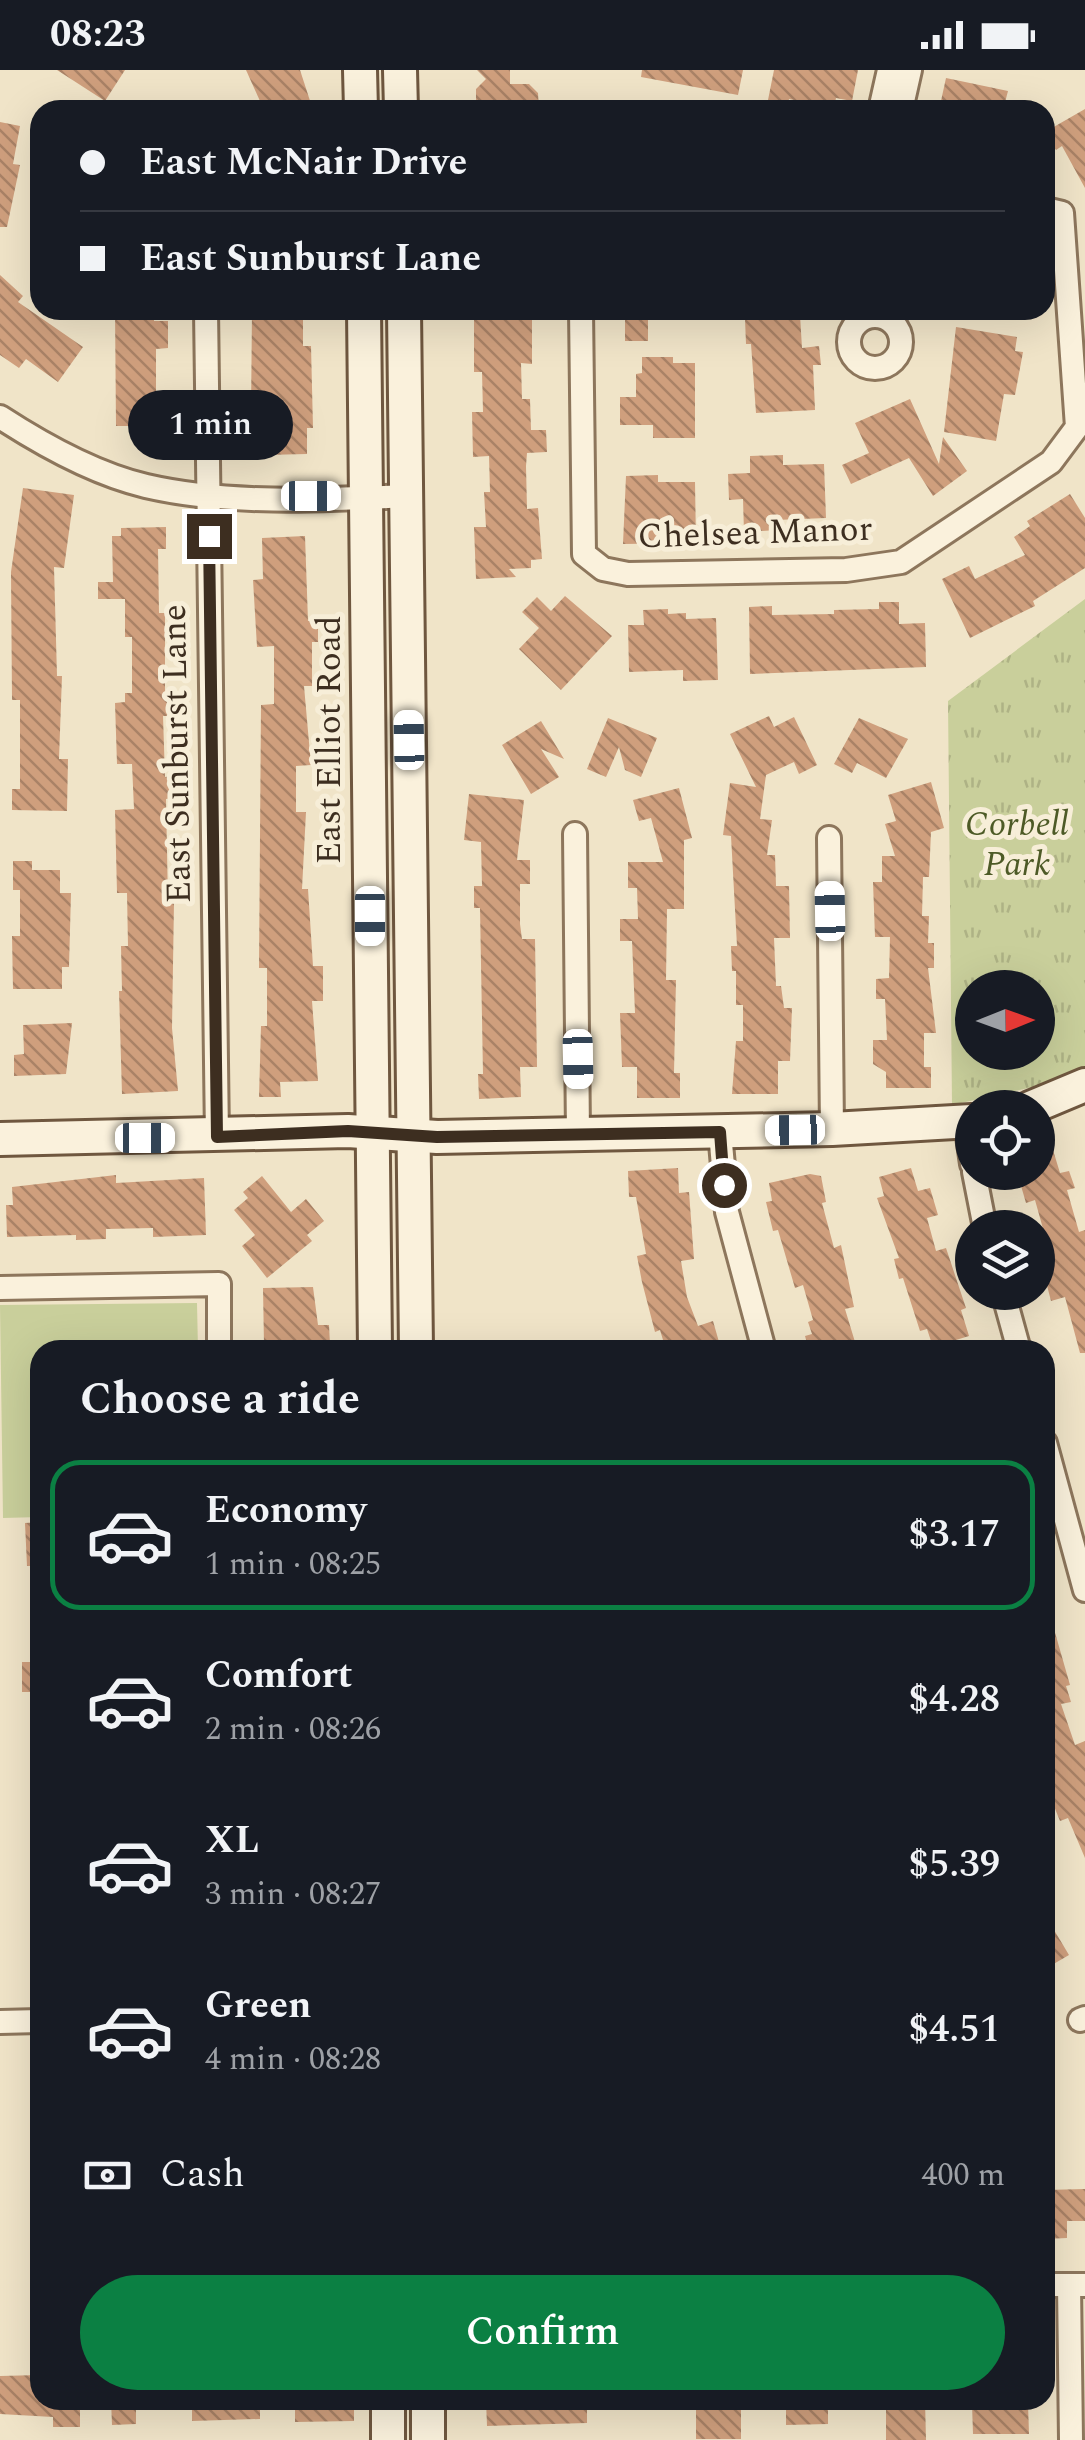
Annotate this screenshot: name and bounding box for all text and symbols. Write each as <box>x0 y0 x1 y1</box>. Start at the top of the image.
text: 08:23 <box>50 6 145 64</box>
text: East McNair Drive <box>140 134 467 192</box>
text: East Sunburst Lane <box>140 230 481 288</box>
callout: 1 min <box>126 391 292 461</box>
text: 1 min <box>169 400 252 449</box>
car <box>281 481 341 511</box>
street label: Chelsea Manor <box>637 502 873 564</box>
route end <box>187 514 232 559</box>
street label: East Sunburst Lane <box>148 604 206 904</box>
street label: East Elliot Road <box>303 615 356 865</box>
car <box>393 710 425 770</box>
park label: Corbell Park <box>965 798 1069 891</box>
car <box>814 881 846 941</box>
car <box>355 886 385 946</box>
north arrow <box>955 970 1055 1070</box>
map controls <box>955 970 1055 1310</box>
car <box>562 1029 594 1089</box>
button: locate <box>955 1090 1055 1190</box>
car <box>765 1114 825 1146</box>
car <box>115 1123 175 1153</box>
route start <box>702 1163 747 1208</box>
button: layers <box>955 1210 1055 1310</box>
text: Choose a ride <box>80 1365 360 1434</box>
text: Economy <box>205 1482 366 1540</box>
icon: car <box>85 1490 175 1580</box>
text: $3.17 <box>909 1506 1000 1564</box>
text: 1 min · 08:25 <box>205 1540 381 1589</box>
text: Comfort <box>205 1647 352 1705</box>
icon: car <box>85 1655 175 1745</box>
text: $4.28 <box>909 1671 1000 1729</box>
text: 2 min · 08:26 <box>205 1705 381 1754</box>
text: XL <box>205 1812 259 1870</box>
icon: car <box>85 1820 175 1910</box>
text: $5.39 <box>909 1836 1000 1894</box>
text: 3 min · 08:27 <box>205 1870 381 1919</box>
text: Green <box>205 1977 312 2035</box>
icon: car <box>85 1985 175 2075</box>
text: $4.51 <box>909 2001 1000 2059</box>
text: 4 min · 08:28 <box>205 2035 381 2084</box>
text: Cash <box>160 2146 245 2204</box>
icon: cash <box>80 2148 135 2203</box>
text: 400 m <box>921 2151 1005 2200</box>
button: Confirm <box>80 2275 1005 2390</box>

